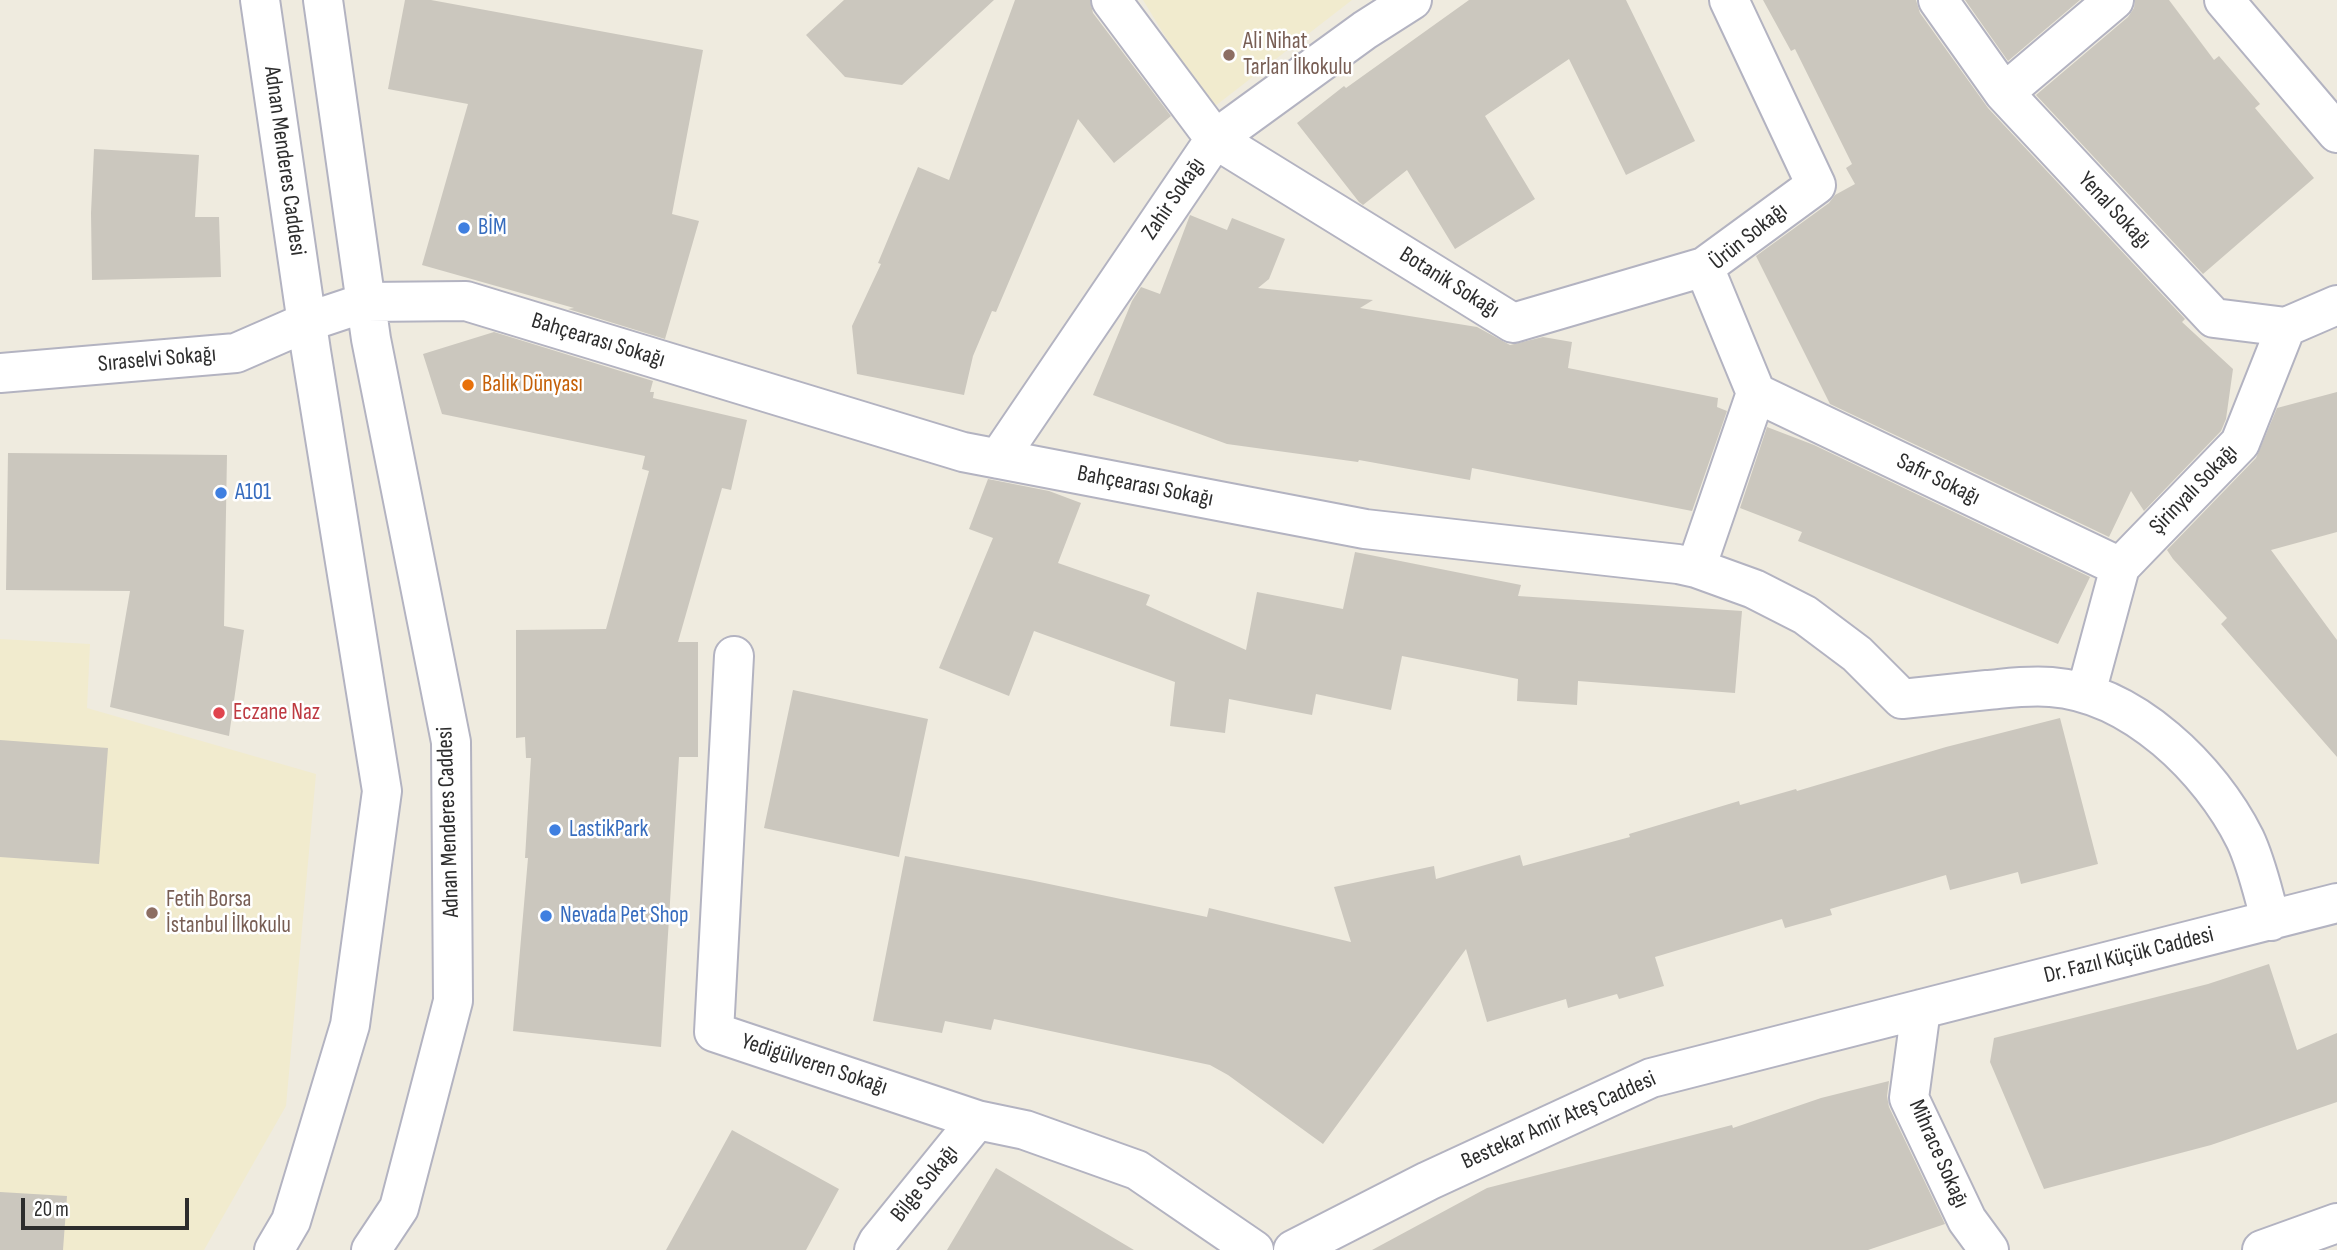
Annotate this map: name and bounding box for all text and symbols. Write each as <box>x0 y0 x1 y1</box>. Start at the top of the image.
place label: Ali Nihat Tarlan İlkokulu <box>1243 28 1352 82</box>
marker: Ali Nihat Tarlan İlkokulu <box>1221 47 1237 63</box>
street label: Adnan Menderes Caddesi <box>257 65 311 257</box>
street label: Zahir Sokağı <box>1137 153 1211 245</box>
street label: Yenal Sokağı <box>2072 167 2156 255</box>
street label: Ürün Sokağı <box>1705 197 1793 277</box>
place label: BİM <box>478 214 507 242</box>
marker: BİM <box>456 220 472 236</box>
street label: Botanik Sokağı <box>1394 241 1504 325</box>
street label: Bahçearası Sokağı <box>528 308 668 374</box>
street label: Sıraselvi Sokağı <box>97 341 217 379</box>
place label: Balık Dünyası <box>482 371 583 399</box>
marker: Balık Dünyası <box>460 377 476 393</box>
street label: Şirinyalı Sokağı <box>2144 439 2244 541</box>
street label: Safir Sokağı <box>1892 448 1984 512</box>
street label: Bahçearası Sokağı <box>1075 460 1215 514</box>
place label: A101 <box>235 479 271 507</box>
marker: A101 <box>213 485 229 501</box>
place label: Eczane Naz <box>233 699 320 727</box>
marker: Eczane Naz <box>211 705 227 721</box>
street label: Adnan Menderes Caddesi <box>432 726 466 918</box>
place label: LastikPark <box>569 816 648 844</box>
marker: LastikPark <box>547 822 563 838</box>
place label: Fetih Borsa İstanbul İlkokulu <box>166 886 291 940</box>
place label: Nevada Pet Shop <box>560 902 689 930</box>
marker: Fetih Borsa İstanbul İlkokulu <box>144 905 160 921</box>
marker: Nevada Pet Shop <box>538 908 554 924</box>
street label: Dr. Fazıl Küçük Caddesi <box>2041 922 2217 990</box>
street label: Yedigülveren Sokağı <box>737 1028 891 1102</box>
street label: Bestekar Amir Ateş Caddesi <box>1458 1066 1660 1176</box>
street label: Mihrace Sokağı <box>1902 1096 1974 1212</box>
street label: Bilge Sokağı <box>886 1140 964 1228</box>
scale bar <box>24 1184 192 1228</box>
text: 20 m <box>34 1197 69 1222</box>

